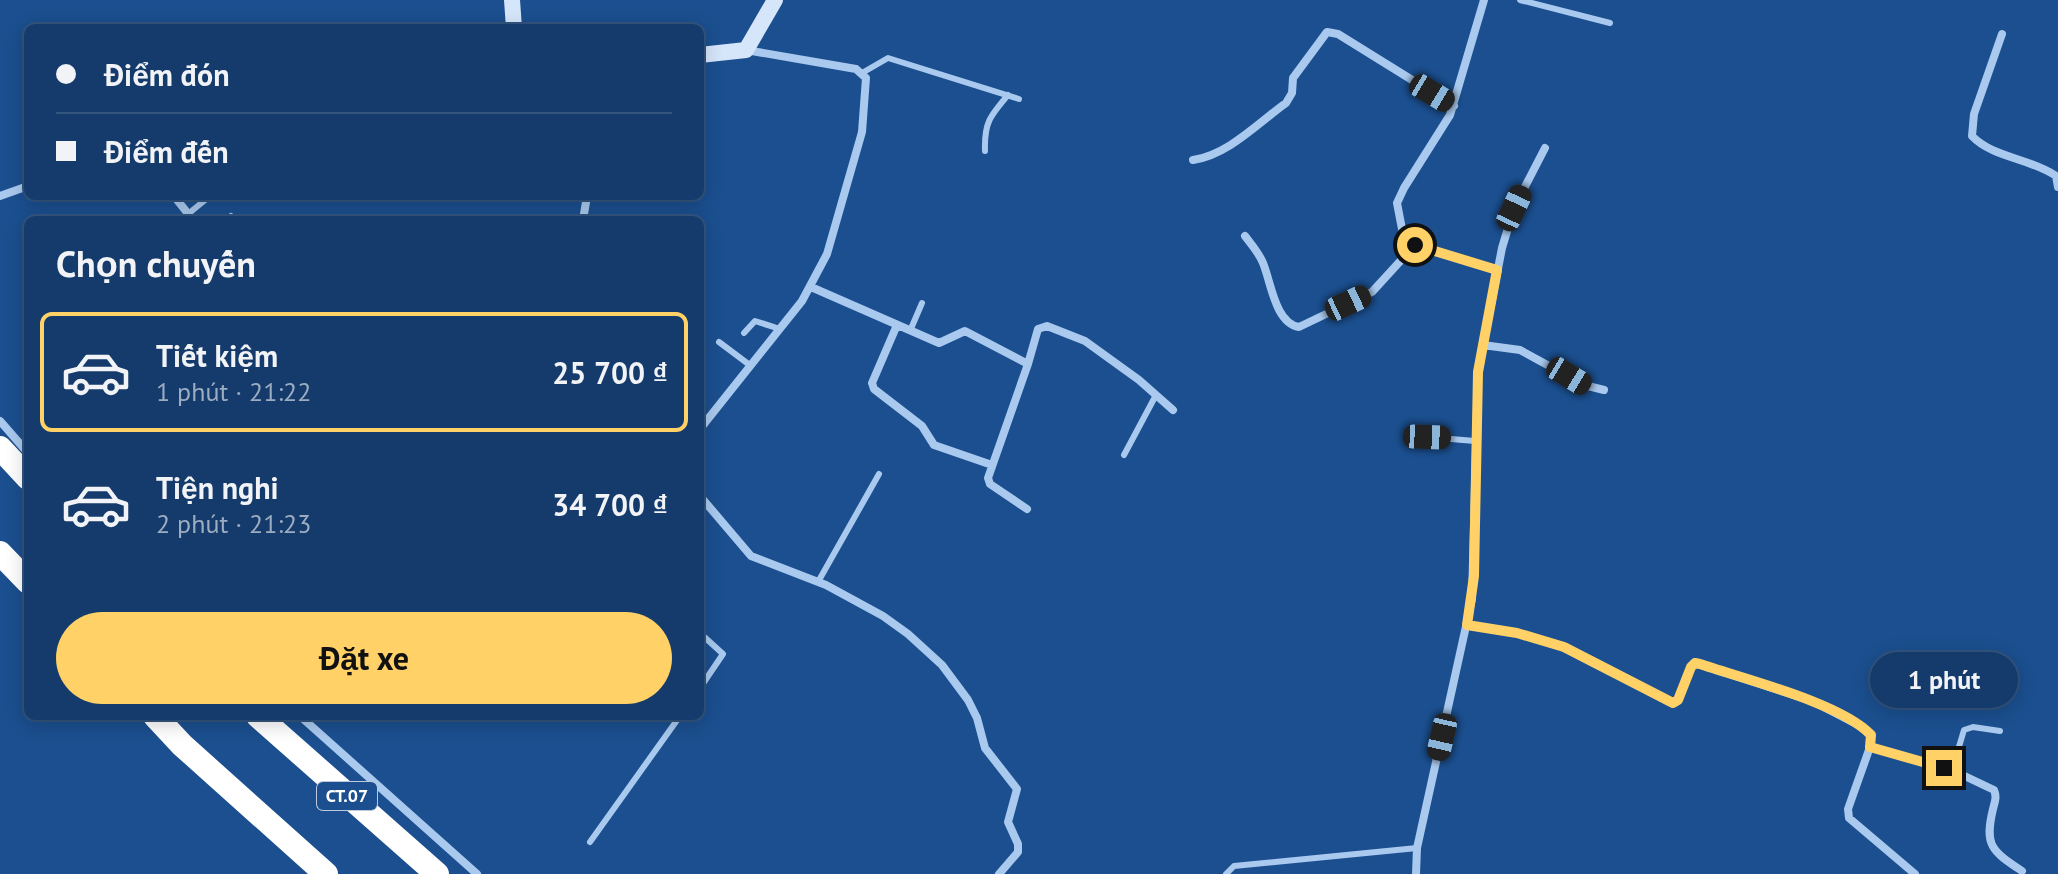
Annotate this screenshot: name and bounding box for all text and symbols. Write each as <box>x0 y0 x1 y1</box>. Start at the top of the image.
text: Điểm đón <box>104 55 230 94</box>
car <box>1405 70 1459 116</box>
text: Điểm đến <box>104 132 229 171</box>
car <box>1493 181 1535 235</box>
route start <box>1397 227 1433 263</box>
text: Chọn chuyến <box>56 240 256 287</box>
car <box>1321 282 1375 324</box>
icon: car <box>60 336 132 408</box>
text: Tiết kiệm <box>156 336 278 375</box>
text: 25 700 ₫ <box>552 353 668 392</box>
car <box>1542 353 1596 399</box>
text: 1 phút · 21:22 <box>156 375 311 408</box>
car <box>1403 424 1451 450</box>
icon: car <box>60 468 132 540</box>
text: Tiện nghi <box>156 468 279 507</box>
text: 34 700 ₫ <box>552 485 668 524</box>
text: 2 phút · 21:23 <box>156 507 311 540</box>
button: Đặt xe <box>56 612 672 704</box>
callout: 1 phút <box>1870 652 2018 708</box>
text: 1 phút <box>1908 663 1980 696</box>
car <box>1425 711 1459 763</box>
route end <box>1926 750 1962 786</box>
road number: CT.07 <box>317 782 377 810</box>

